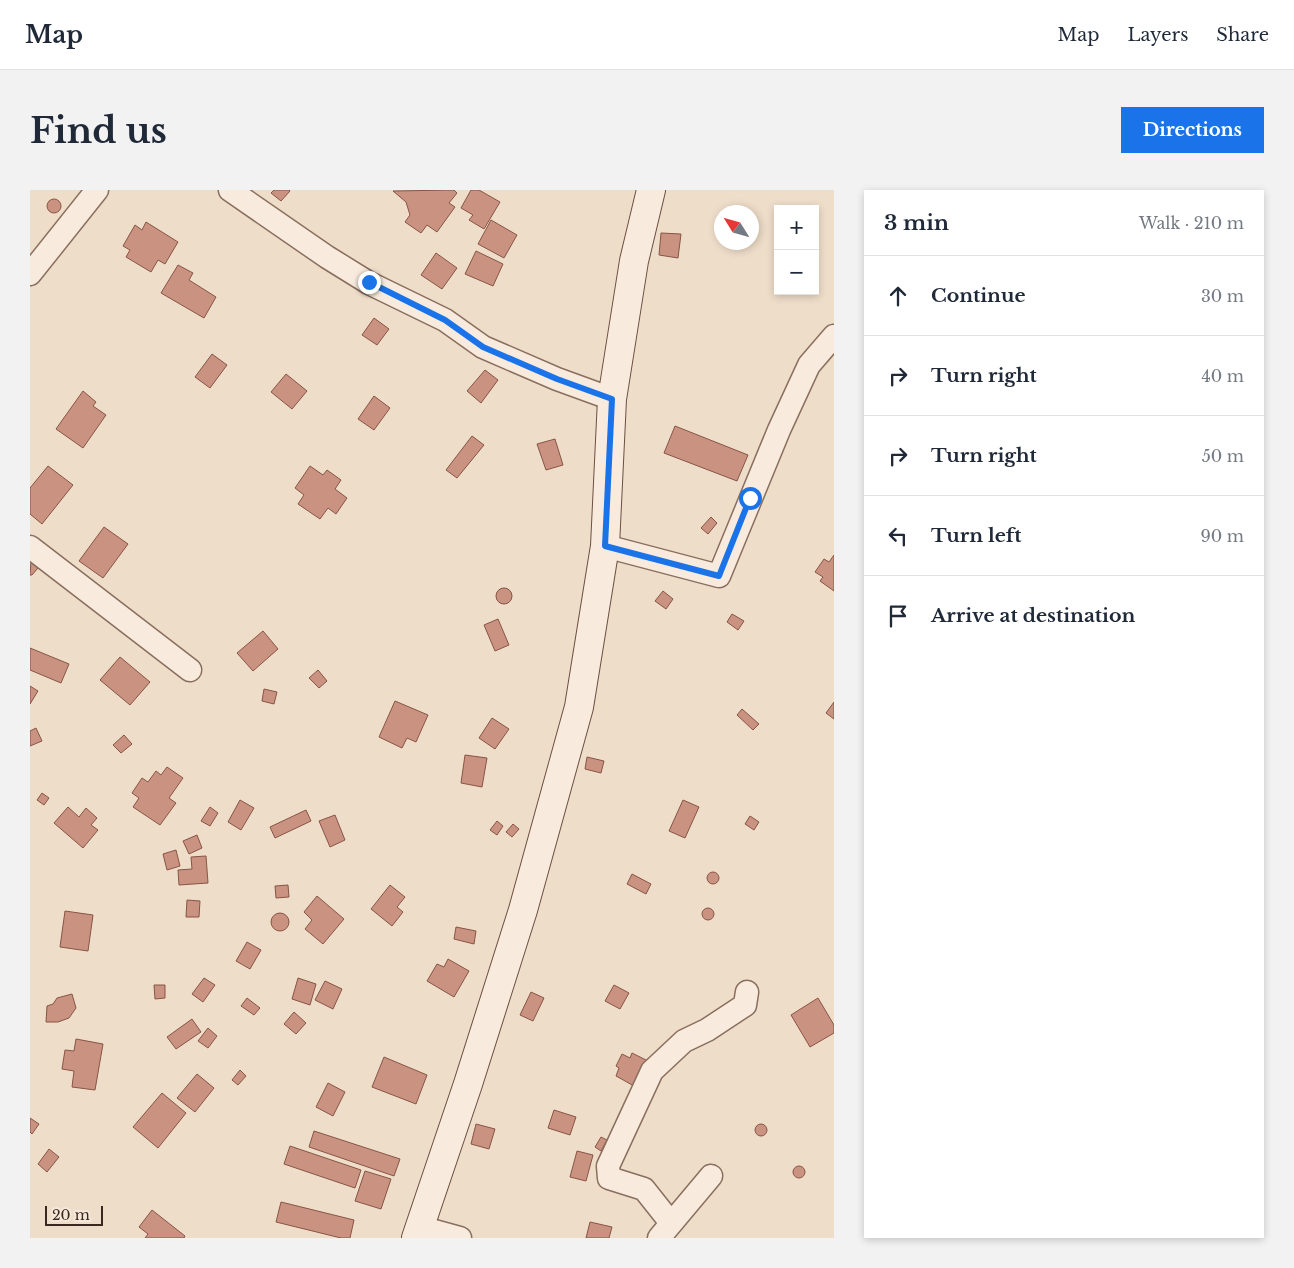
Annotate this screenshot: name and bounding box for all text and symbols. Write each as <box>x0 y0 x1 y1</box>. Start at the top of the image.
text: Map <box>25 20 83 49</box>
text: Map <box>1058 24 1099 46</box>
text: Layers <box>1127 24 1188 46</box>
text: Share <box>1216 24 1269 46</box>
button: Directions <box>1121 107 1264 153</box>
text: Find us <box>30 109 167 152</box>
north arrow <box>714 205 759 250</box>
map controls <box>774 205 819 295</box>
button: + <box>774 205 819 250</box>
text: 3 min <box>884 210 949 236</box>
text: Walk · 210 m <box>1139 213 1244 233</box>
button: − <box>774 250 819 295</box>
route end <box>358 271 381 294</box>
icon: ahead <box>884 282 912 310</box>
text: Continue <box>931 284 1026 307</box>
text: 30 m <box>1201 286 1244 306</box>
icon: right <box>884 362 912 390</box>
text: Turn right <box>931 364 1037 387</box>
text: 40 m <box>1201 366 1244 386</box>
icon: right <box>884 442 912 470</box>
text: Turn right <box>931 444 1037 467</box>
text: 50 m <box>1202 446 1244 466</box>
route start <box>739 487 762 510</box>
icon: left <box>884 522 912 550</box>
text: Turn left <box>931 524 1022 547</box>
text: 90 m <box>1201 526 1244 546</box>
icon: arrive <box>884 602 912 630</box>
text: Arrive at destination <box>931 604 1135 627</box>
scale bar <box>45 1203 102 1226</box>
text: 20 m <box>52 1206 90 1224</box>

